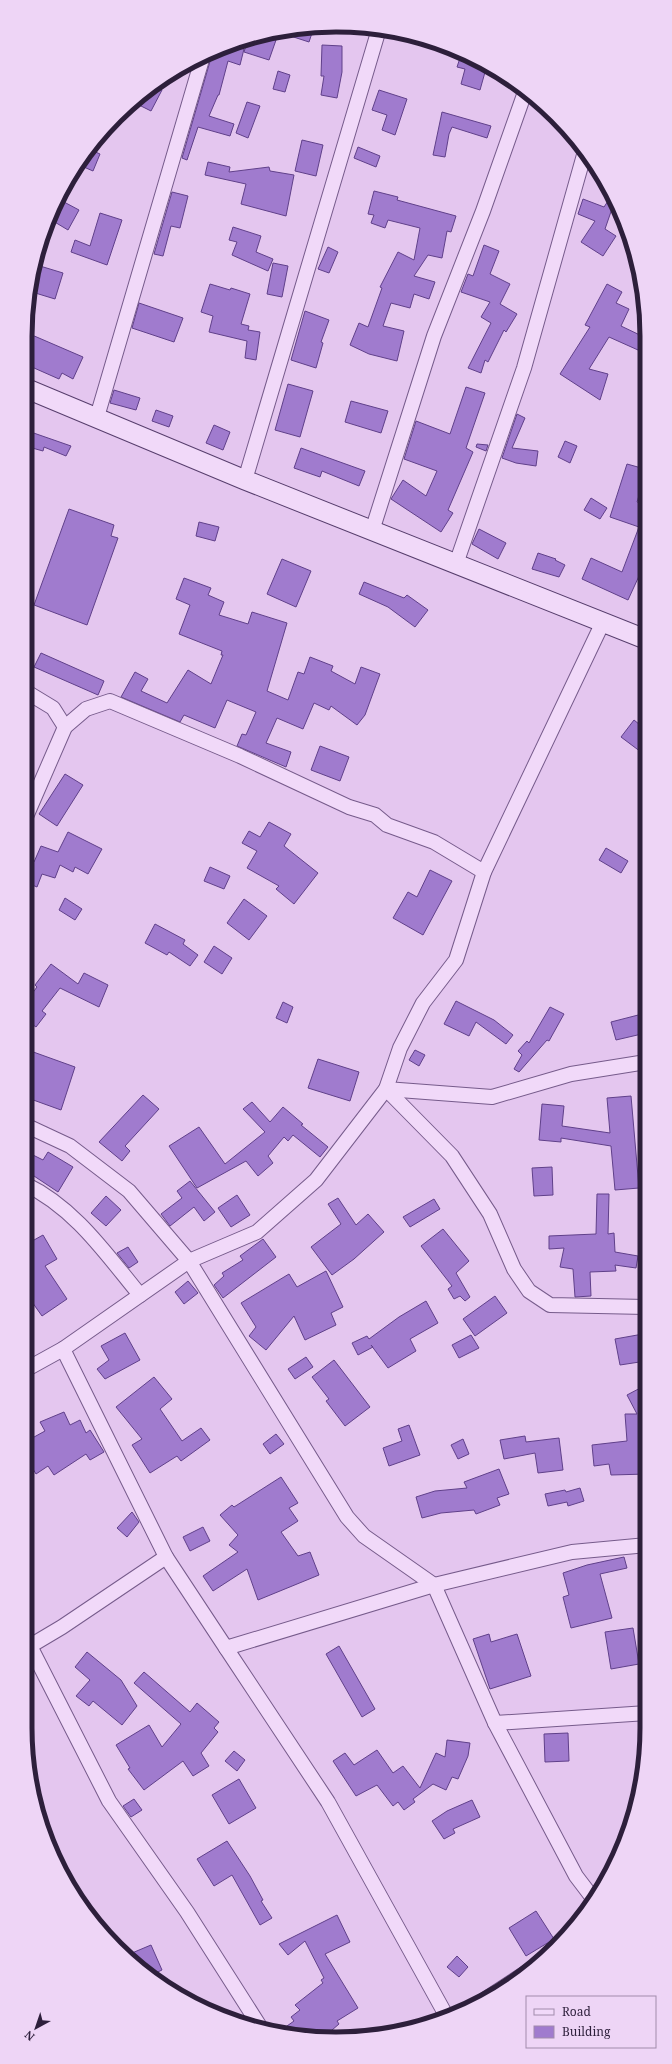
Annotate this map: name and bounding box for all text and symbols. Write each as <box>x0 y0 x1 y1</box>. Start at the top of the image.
legend <box>526 1996 656 2048</box>
text: Road <box>562 2003 592 2020</box>
north arrow <box>16 2008 56 2048</box>
text: Building <box>562 2023 611 2040</box>
text: N <box>21 2027 37 2045</box>

